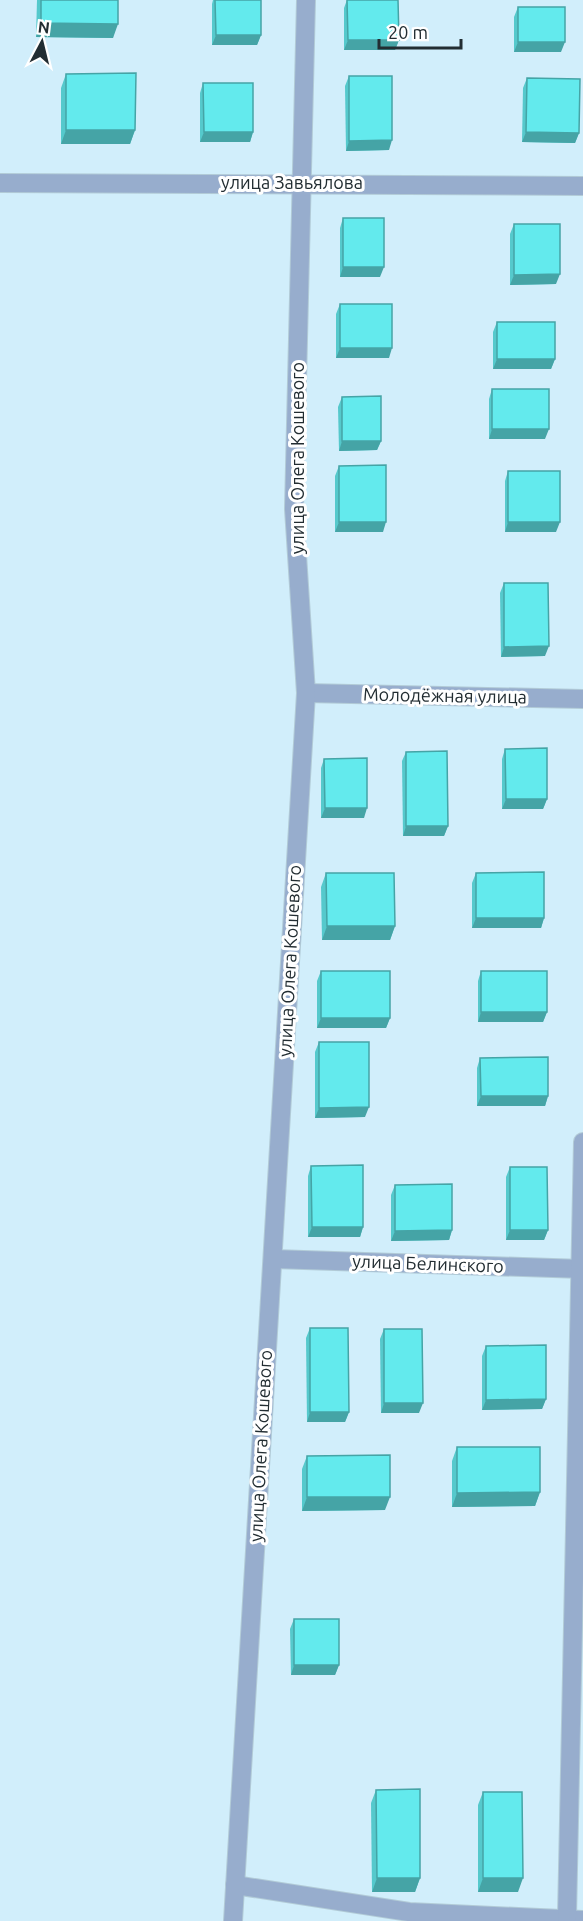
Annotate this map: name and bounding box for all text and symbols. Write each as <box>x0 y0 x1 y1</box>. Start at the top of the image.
north arrow <box>12 12 72 72</box>
scale bar <box>379 12 462 50</box>
text: N <box>37 17 51 37</box>
text: 20 m <box>388 22 428 42</box>
street label: улица Завьялова <box>221 172 363 192</box>
street label: улица Олега Кошевого <box>287 362 307 554</box>
street label: Молодёжная улица <box>363 684 527 706</box>
street label: улица Олега Кошевого <box>274 864 304 1057</box>
street label: улица Белинского <box>352 1250 504 1276</box>
street label: улица Олега Кошевого <box>245 1349 275 1542</box>

